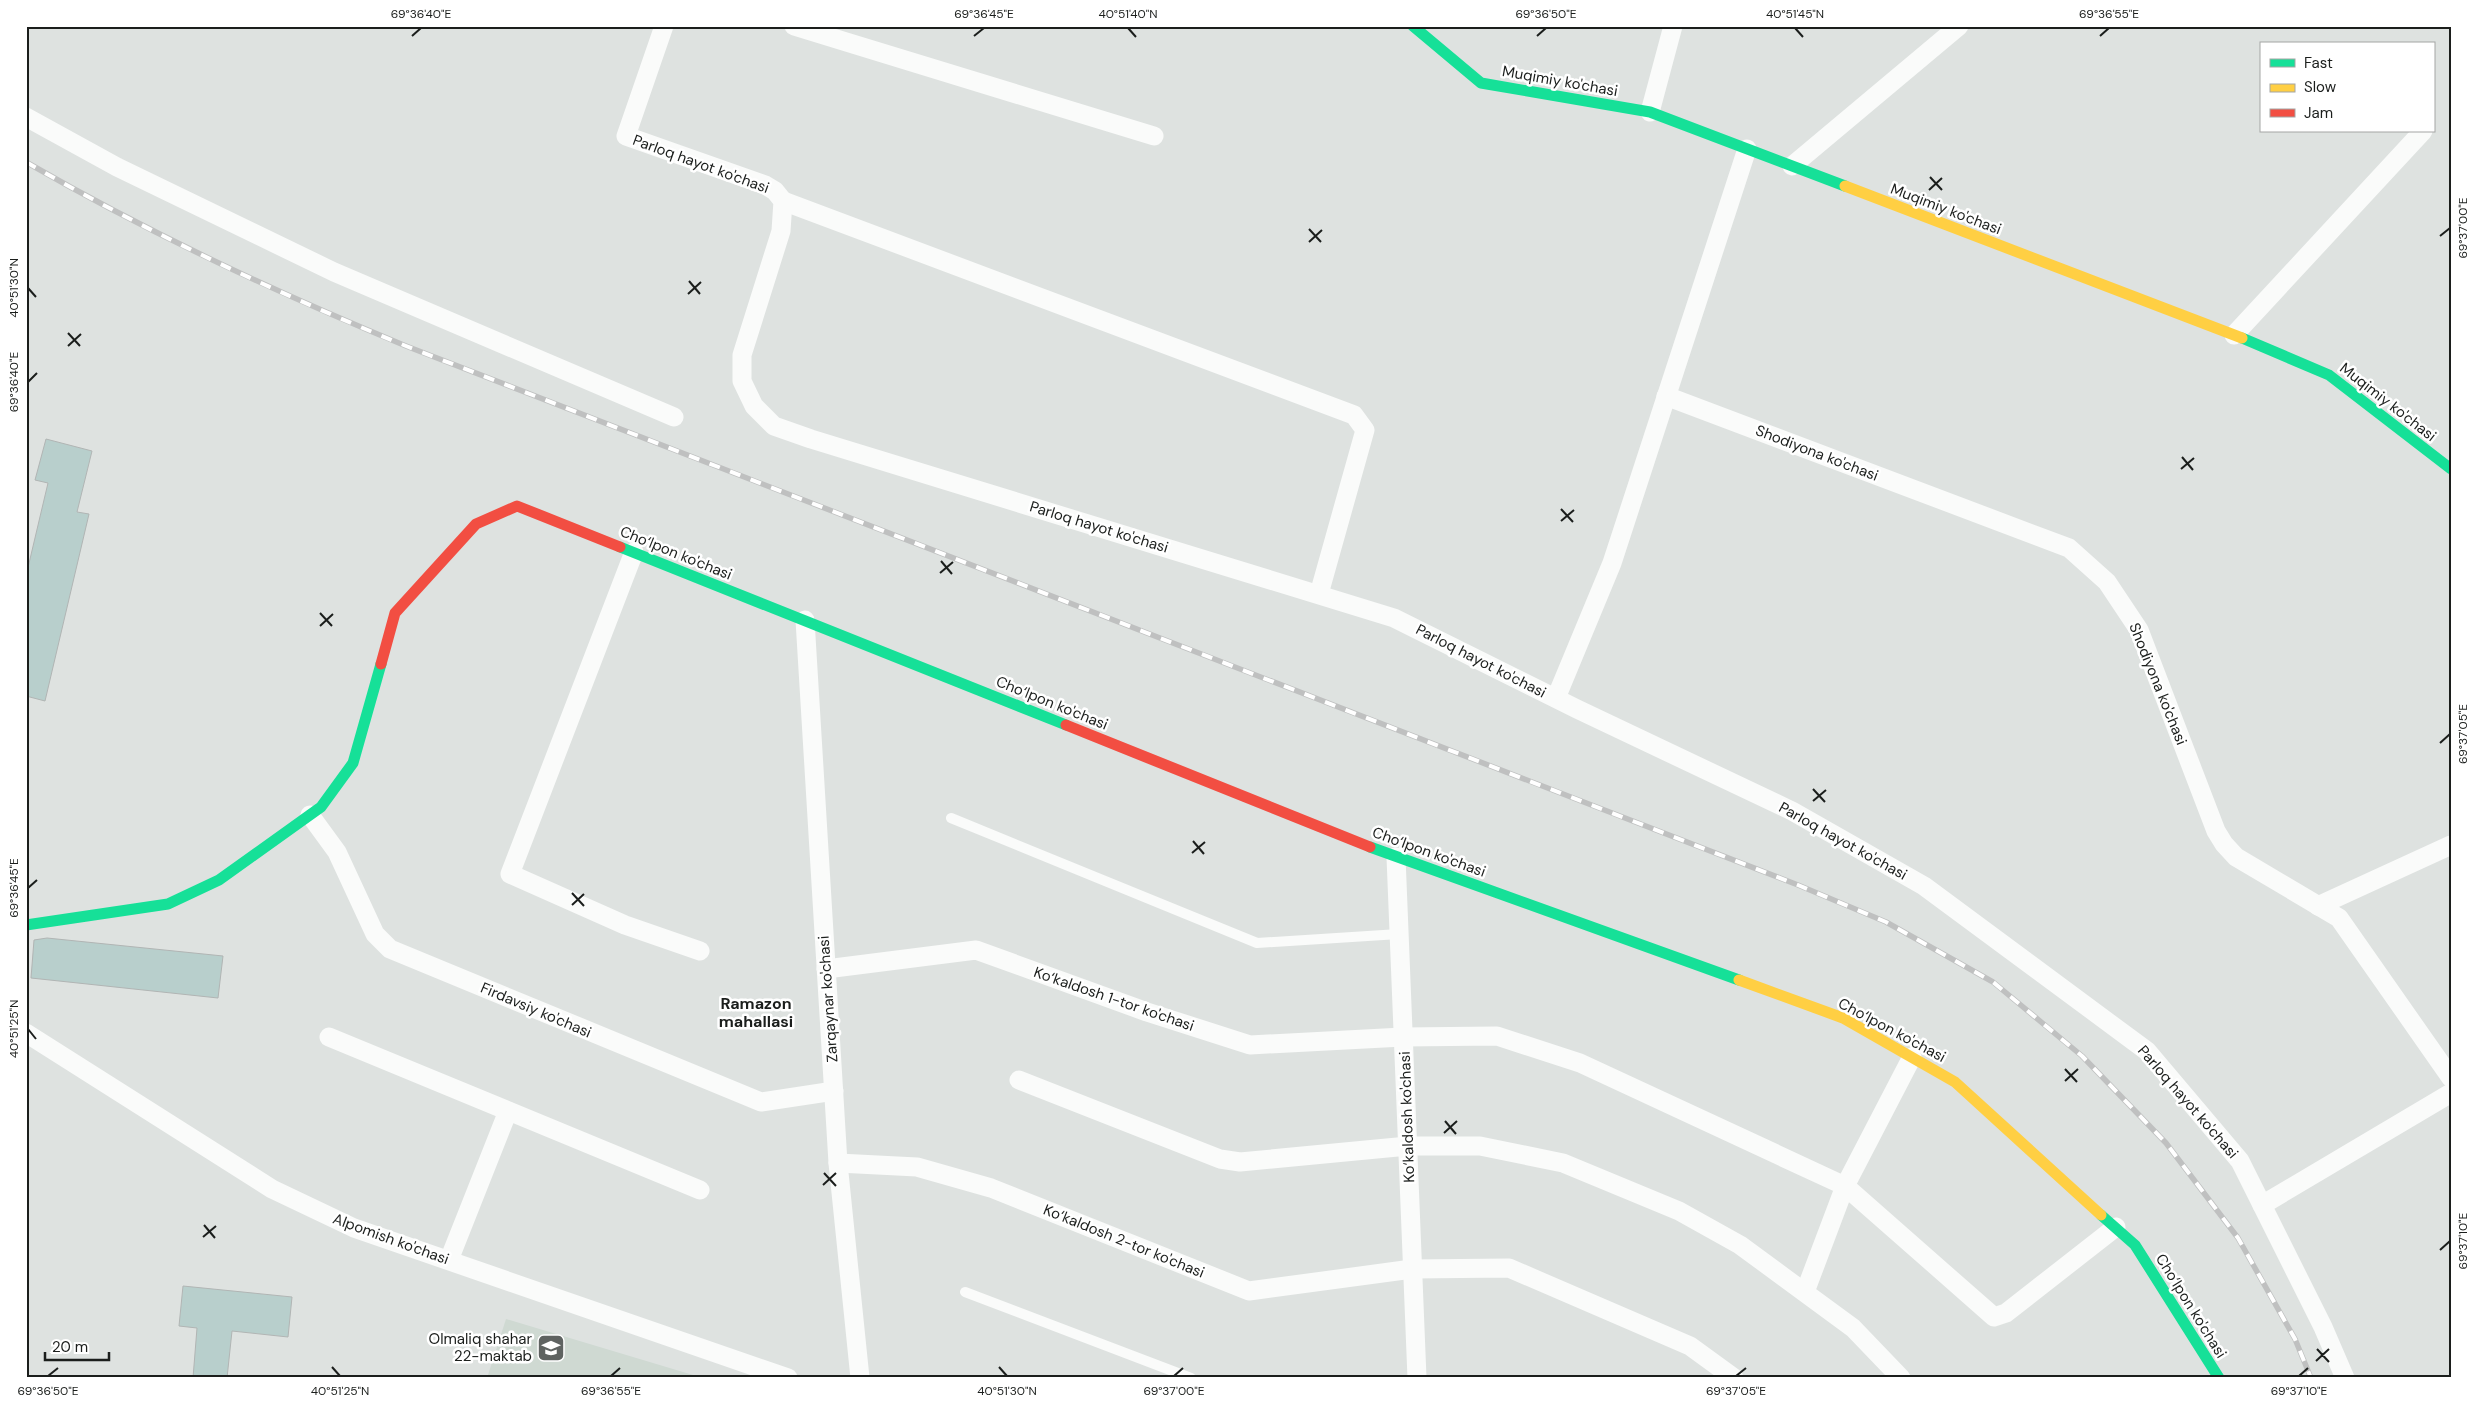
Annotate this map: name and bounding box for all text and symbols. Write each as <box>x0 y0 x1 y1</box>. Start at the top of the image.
text: 69°36'40"E <box>391 6 452 22</box>
text: 69°36'45"E <box>954 6 1014 22</box>
text: 40°51'40"N <box>1098 6 1158 22</box>
text: 69°36'50"E <box>1516 6 1577 22</box>
text: 40°51'45"N <box>1766 6 1824 22</box>
text: 69°36'55"E <box>2079 6 2139 22</box>
legend <box>2260 42 2434 132</box>
text: Fast <box>2304 53 2333 73</box>
street label: Muqimiy ko'chasi <box>1501 61 1619 101</box>
text: Slow <box>2304 77 2337 97</box>
text: Jam <box>2304 103 2333 123</box>
street label: Parloq hayot ko'chasi <box>630 130 772 198</box>
street label: Muqimiy ko'chasi <box>1888 179 2004 239</box>
text: 69°37'00"E <box>2455 197 2471 259</box>
text: 40°51'30"N <box>6 258 22 318</box>
text: 69°36'40"E <box>6 351 22 412</box>
street label: Muqimiy ko'chasi <box>2336 358 2440 446</box>
street label: Shodiyona ko'chasi <box>1753 420 1881 486</box>
street label: Parloq hayot ko'chasi <box>1027 496 1171 558</box>
street label: Cho‘lpon ko'chasi <box>617 521 735 585</box>
street label: Parloq hayot ko'chasi <box>1412 619 1550 703</box>
street label: Shodiyona ko'chasi <box>2124 620 2192 748</box>
street label: Cho‘lpon ko'chasi <box>993 671 1111 735</box>
text: 69°37'05"E <box>2455 704 2471 764</box>
street label: Parloq hayot ko'chasi <box>1775 797 1911 885</box>
street label: Cho‘lpon ko'chasi <box>1370 822 1488 882</box>
text: 69°36'45"E <box>6 858 22 918</box>
street label: Zarqaynar ko'chasi <box>814 935 842 1063</box>
street label: Ko‘kaldosh 1-tor ko'chasi <box>1031 962 1197 1036</box>
street label: Firdavsiy ko'chasi <box>477 978 595 1042</box>
district label: Ramazon mahallasi <box>719 993 793 1032</box>
street label: Cho‘lpon ko'chasi <box>1835 993 1949 1067</box>
text: 40°51'25"N <box>6 1000 22 1058</box>
street label: Parloq hayot ko'chasi <box>2133 1041 2243 1163</box>
street label: Ko‘kaldosh ko'chasi <box>1395 1051 1419 1183</box>
street label: Ko‘kaldosh 2-tor ko'chasi <box>1040 1199 1208 1283</box>
street label: Alpomish ko'chasi <box>330 1209 452 1269</box>
text: 69°37'10"E <box>2455 1212 2471 1269</box>
street label: Cho‘lpon ko'chasi <box>2151 1250 2231 1362</box>
scale bar <box>45 1329 109 1361</box>
place label: Olmaliq shahar 22-maktab <box>429 1329 532 1366</box>
school or university icon: Olmaliq shahar 22-maktab <box>536 1333 566 1363</box>
text: 20 m <box>52 1337 88 1357</box>
text: 69°36'50"E <box>18 1383 79 1399</box>
text: 40°51'25"N <box>311 1383 369 1399</box>
text: 69°36'55"E <box>581 1383 641 1399</box>
text: 40°51'30"N <box>977 1383 1037 1399</box>
text: 69°37'00"E <box>1143 1383 1205 1399</box>
text: 69°37'05"E <box>1706 1383 1766 1399</box>
text: 69°37'10"E <box>2271 1383 2328 1399</box>

